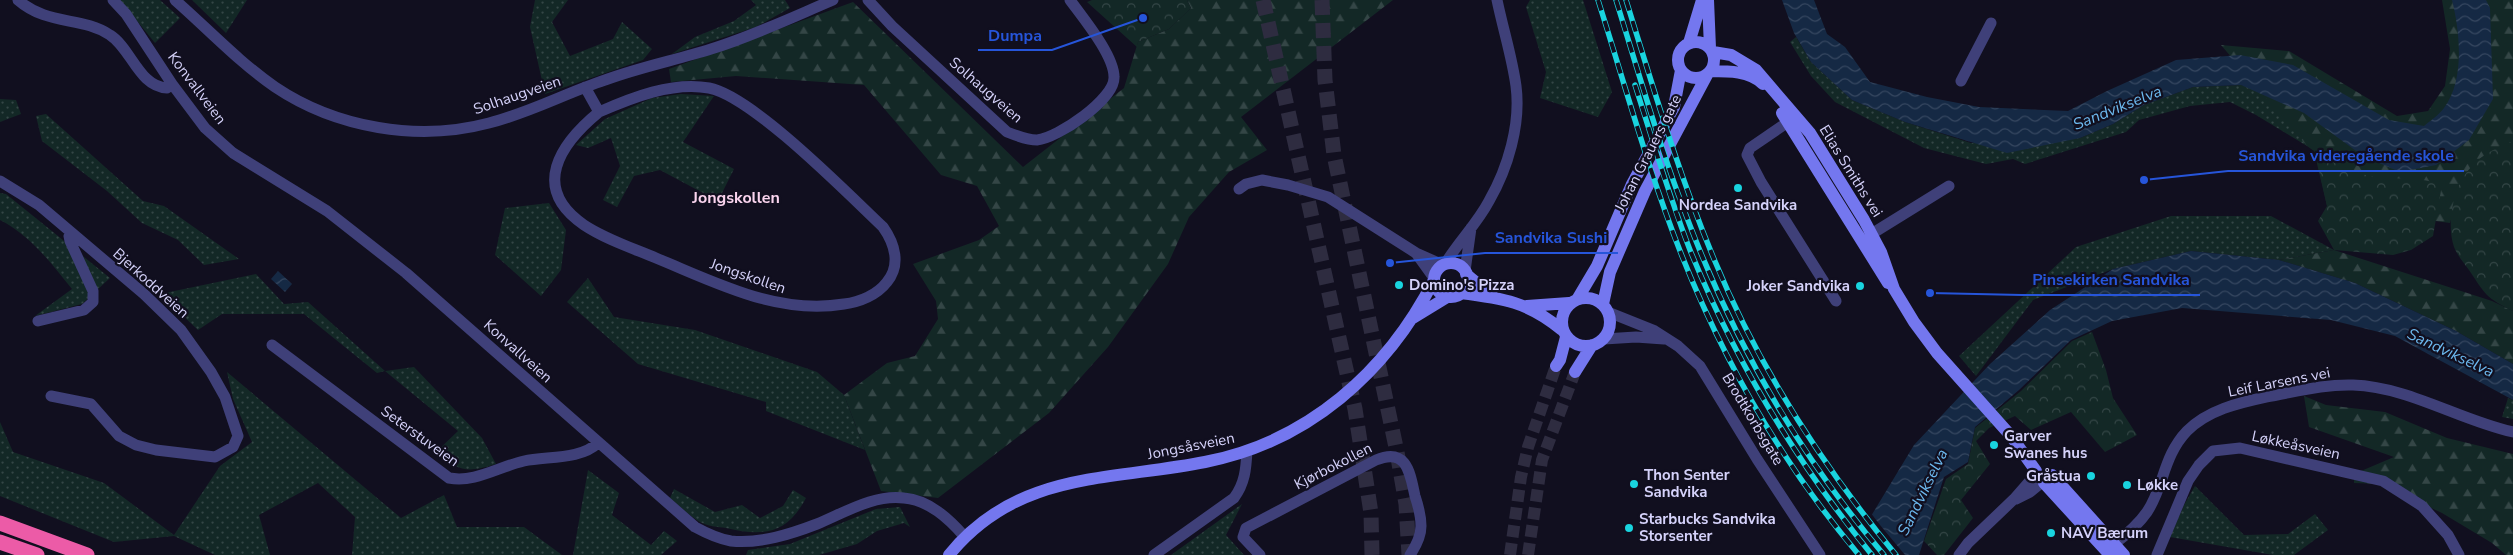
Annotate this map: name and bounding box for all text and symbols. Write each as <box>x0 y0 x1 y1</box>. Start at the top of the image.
callout: Dumpa <box>978 19 1052 50</box>
text: Dumpa <box>988 25 1042 47</box>
street label: Konvallveien <box>163 48 231 128</box>
street label: Solhaugveien <box>945 53 1027 127</box>
street label: Solhaugveien <box>471 71 563 119</box>
water label: Sandvikselva <box>2070 80 2165 136</box>
street label: Johan Grauers gate <box>1609 91 1686 216</box>
street label: Elias Smiths vei <box>1815 121 1887 221</box>
callout: Sandvika videregående skole <box>2228 140 2464 171</box>
text: Sandvika videregående skole <box>2238 145 2454 167</box>
marker: Nordea Sandvika <box>1732 182 1744 194</box>
district label: Jongskollen <box>691 187 780 209</box>
place label: Nordea Sandvika <box>1679 195 1797 215</box>
callout: Sandvika Sushi <box>1485 222 1618 253</box>
text: Sandvika Sushi <box>1495 227 1607 249</box>
street label: Bjerkoddveien <box>109 244 193 322</box>
street label: Jongskollen <box>707 253 788 298</box>
callout: Pinsekirken Sandvika <box>2022 264 2200 295</box>
text: Pinsekirken Sandvika <box>2032 269 2190 291</box>
place label: Domino's Pizza <box>1409 275 1514 295</box>
place label: Joker Sandvika <box>1746 276 1850 296</box>
marker: Domino's Pizza <box>1393 279 1405 291</box>
marker: Joker Sandvika <box>1854 280 1866 292</box>
street label: Konvallveien <box>479 315 557 387</box>
water label: Sandvikselva <box>2403 323 2498 383</box>
street label: Leif Larsens vei <box>2226 362 2332 402</box>
street label: Brodtkorbsgate <box>1717 369 1789 469</box>
street label: Seterstuveien <box>377 401 463 471</box>
place label: Garver Swanes hus <box>2004 426 2087 463</box>
street label: Løkkeåsveien <box>2250 426 2342 464</box>
street label: Jongsåsveien <box>1145 428 1236 464</box>
street label: Kjørbokollen <box>1291 438 1375 494</box>
marker: Garver Swanes hus <box>1988 439 2000 451</box>
water label: Sandvikselva <box>1892 445 1953 539</box>
place label: Thon Senter Sandvika <box>1644 465 1730 502</box>
place label: Gråstua <box>2026 466 2081 486</box>
marker: Gråstua <box>2085 470 2097 482</box>
place label: Løkke <box>2137 475 2178 495</box>
marker: Thon Senter Sandvika <box>1628 478 1640 490</box>
marker: Løkke <box>2121 479 2133 491</box>
place label: Starbucks Sandvika Storsenter <box>1639 509 1776 546</box>
marker: Starbucks Sandvika Storsenter <box>1623 522 1635 534</box>
place label: NAV Bærum <box>2061 523 2148 543</box>
marker: NAV Bærum <box>2045 527 2057 539</box>

